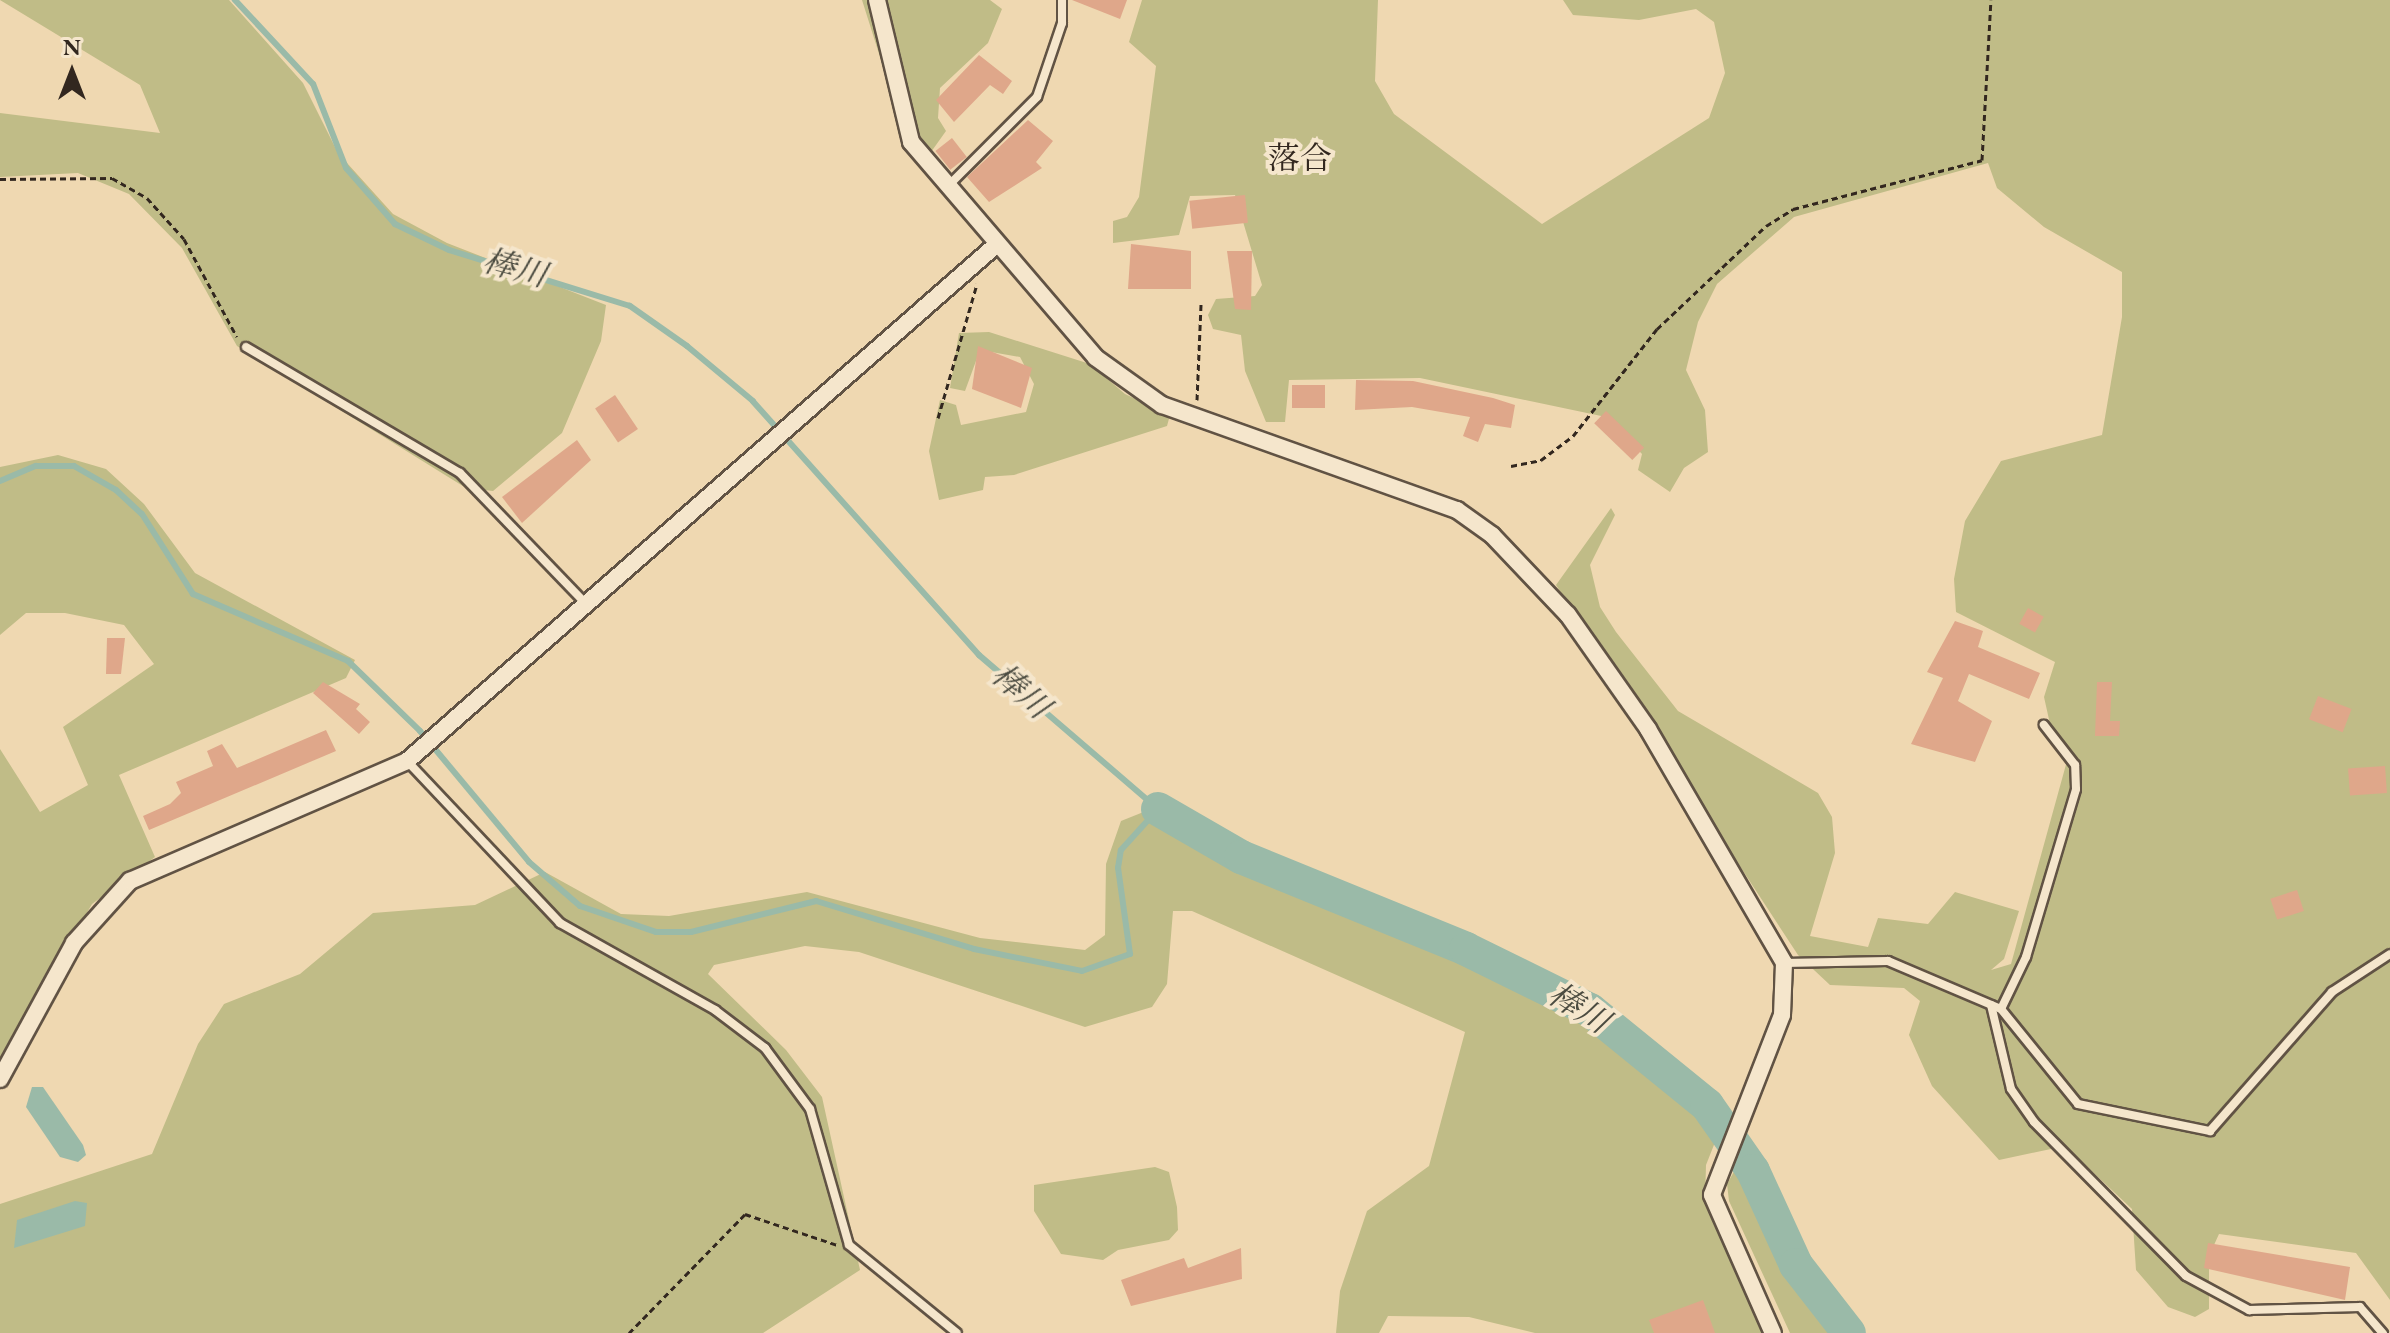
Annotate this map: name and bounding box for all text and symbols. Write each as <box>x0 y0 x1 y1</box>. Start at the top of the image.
north arrow <box>32 32 112 112</box>
text: N <box>63 33 81 62</box>
district label: 落合 <box>1268 139 1332 177</box>
water label: 棒川 <box>479 241 551 295</box>
water label: 棒川 <box>984 656 1058 726</box>
water label: 棒川 <box>1542 975 1616 1041</box>

